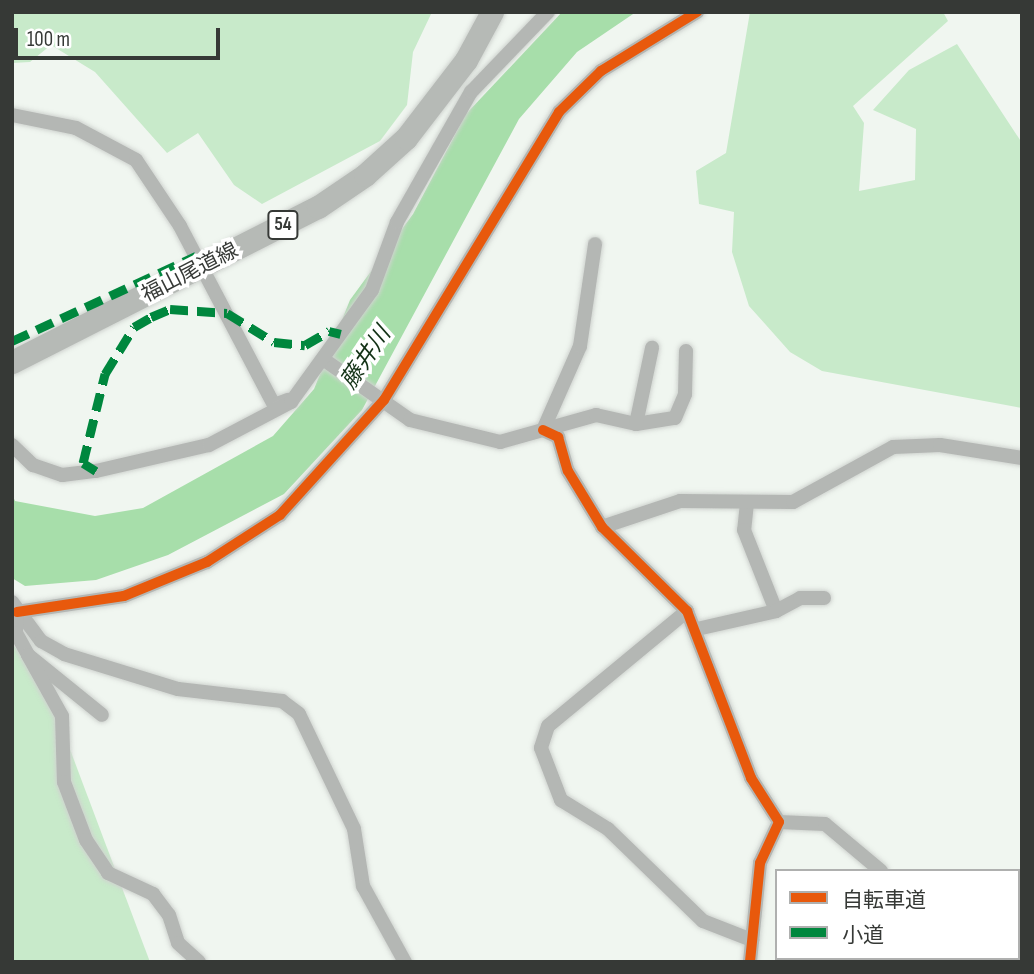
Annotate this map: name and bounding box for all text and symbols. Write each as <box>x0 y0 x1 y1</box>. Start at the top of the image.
scale bar <box>18 14 224 58</box>
text: 100 m <box>27 27 70 52</box>
road number: 54 <box>267 210 299 241</box>
street label: 福山尾道線 <box>138 238 242 308</box>
water label: 藤井川 <box>335 322 397 394</box>
legend <box>775 869 1020 960</box>
text: 自転車道 <box>842 888 926 913</box>
text: 小道 <box>842 923 884 948</box>

